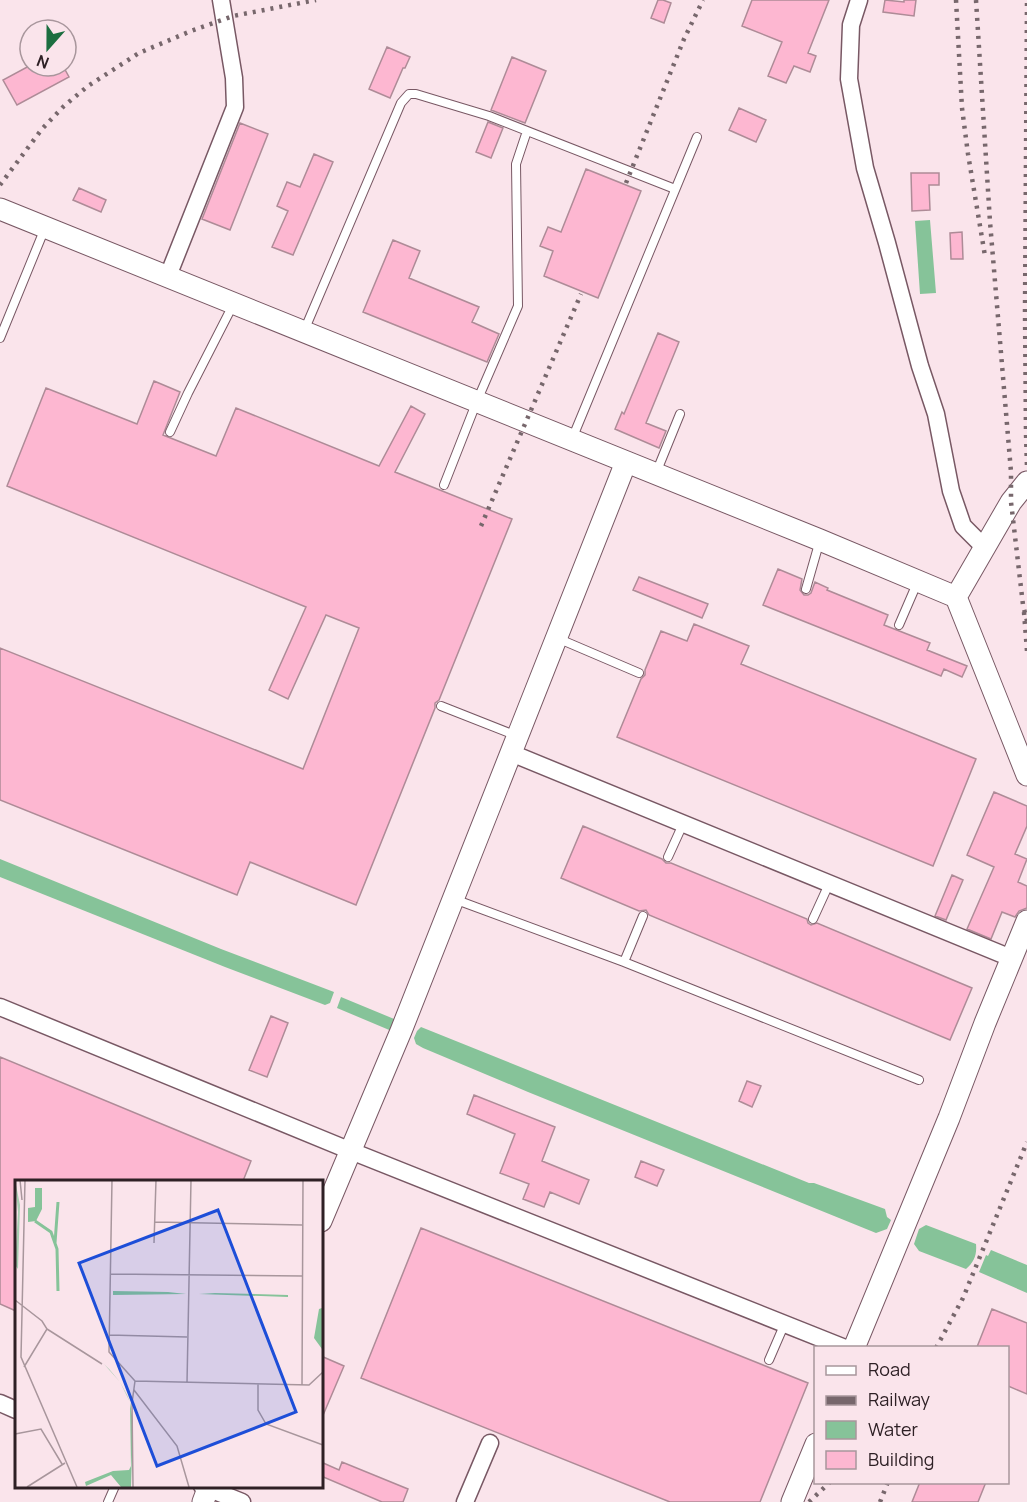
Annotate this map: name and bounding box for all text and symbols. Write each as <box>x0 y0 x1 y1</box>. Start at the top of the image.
north arrow <box>18 18 78 78</box>
text: N <box>33 50 52 74</box>
inset map <box>15 1180 322 1487</box>
legend <box>814 1346 1009 1484</box>
text: Road <box>868 1357 911 1381</box>
text: Railway <box>868 1387 930 1411</box>
text: Water <box>868 1417 918 1441</box>
text: Building <box>868 1447 934 1471</box>

